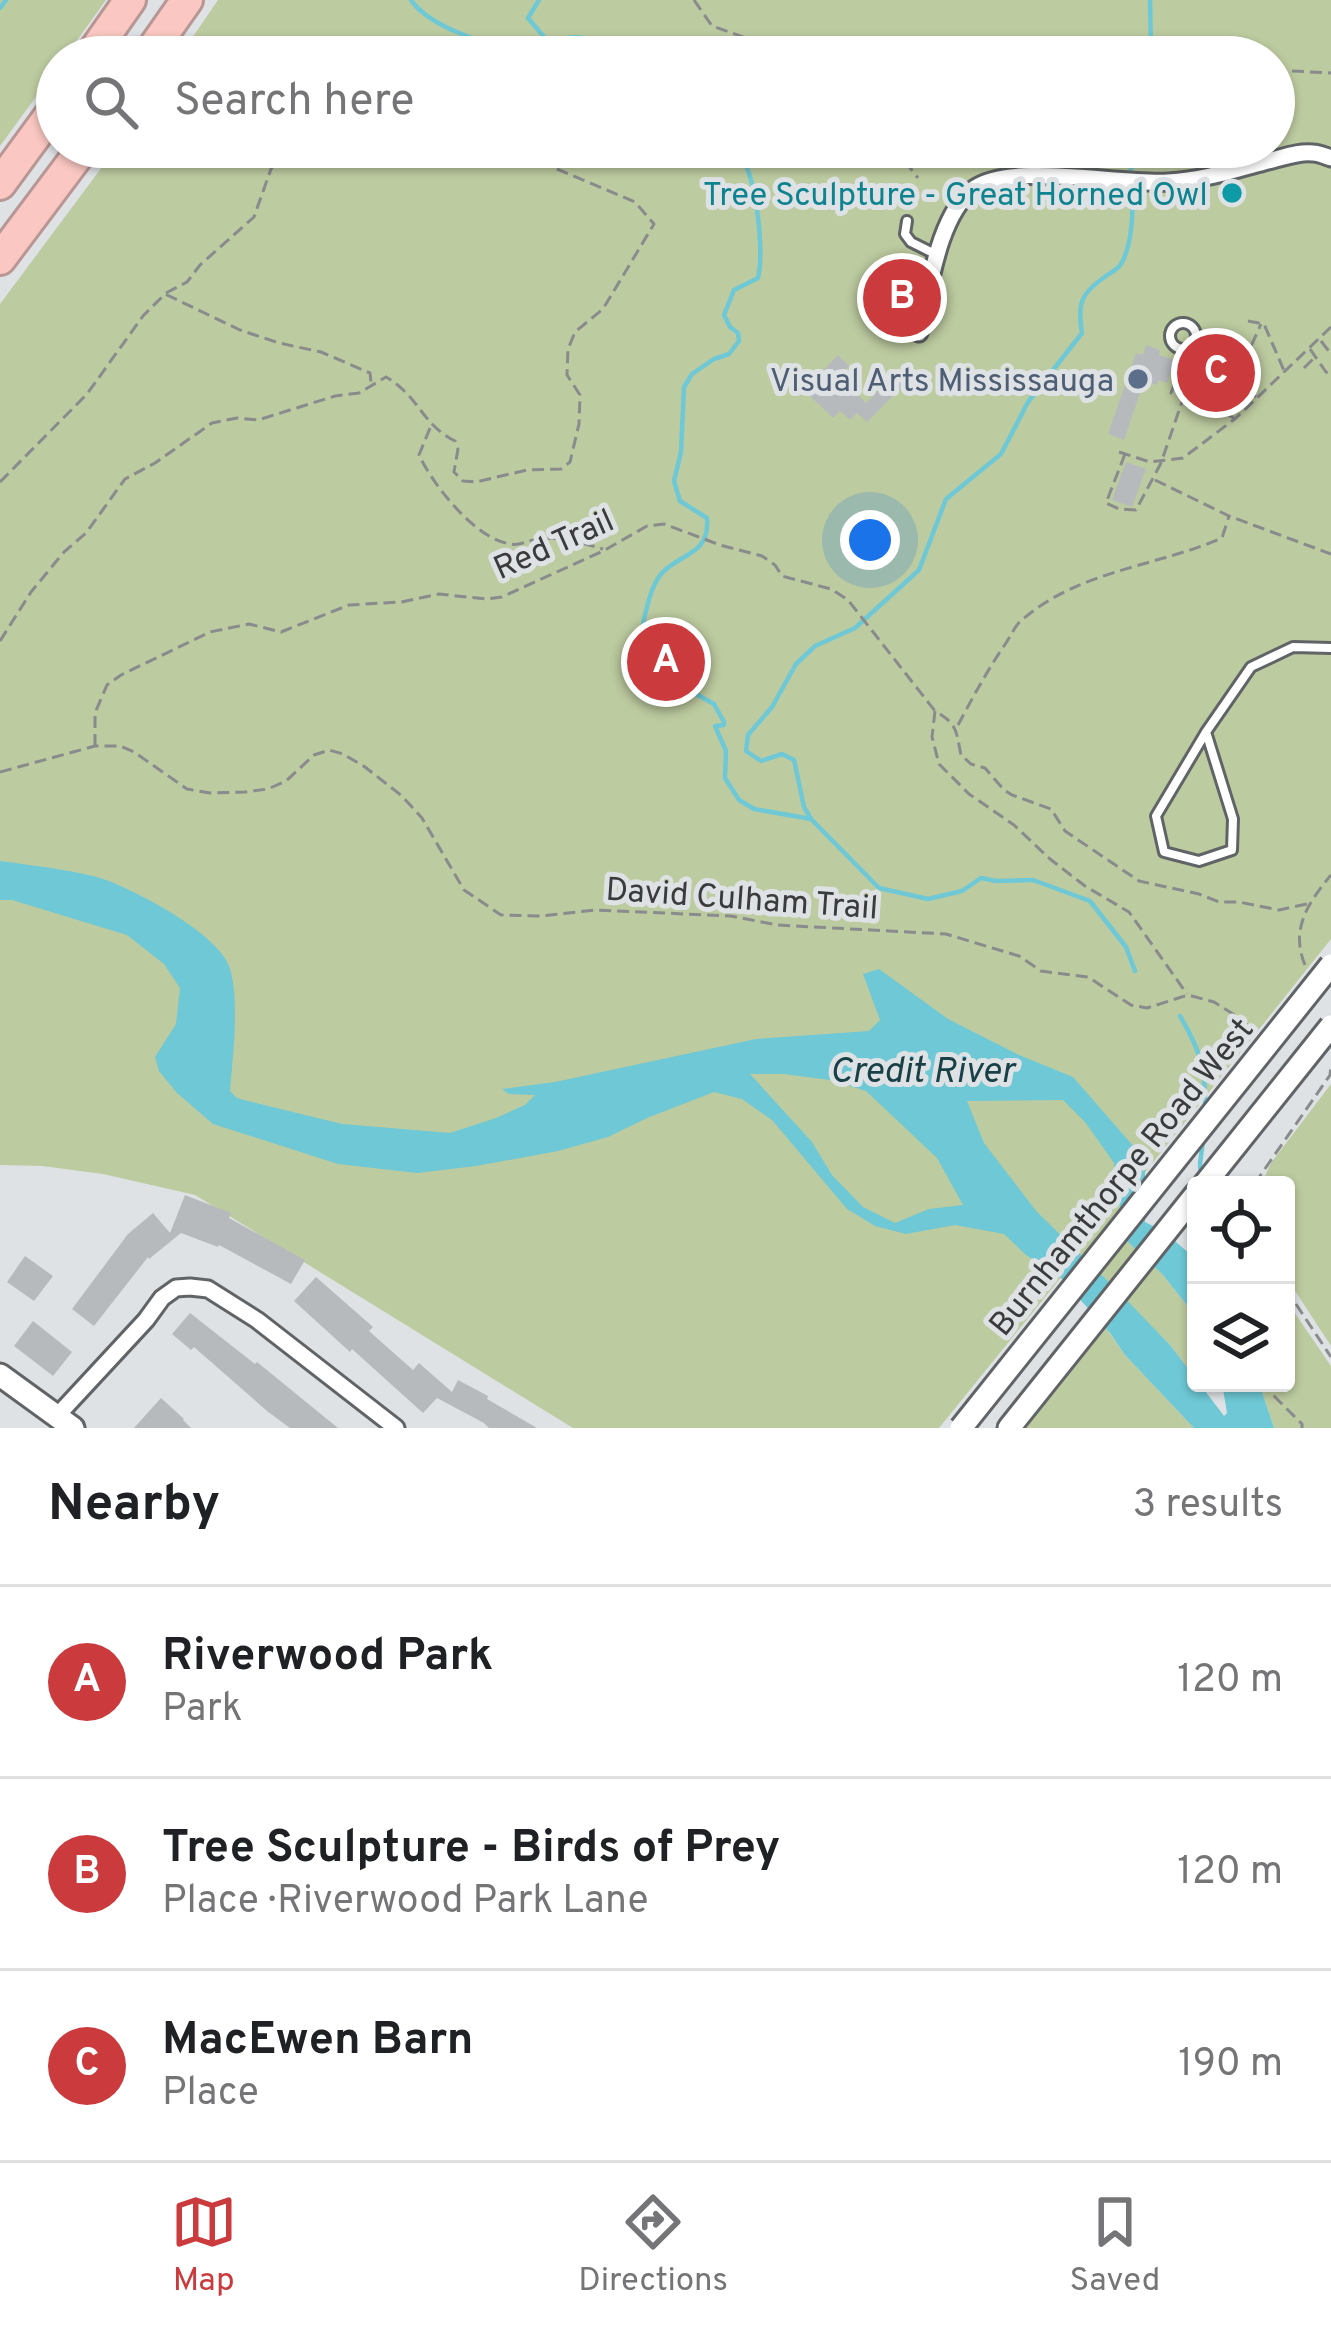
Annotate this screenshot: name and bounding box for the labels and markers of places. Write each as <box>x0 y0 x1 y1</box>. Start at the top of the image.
place label: Tree Sculpture - Great Horned Owl <box>703 176 1208 218</box>
marker: Tree Sculpture - Great Horned Owl <box>1219 180 1245 206</box>
pin: B <box>863 253 941 343</box>
pin: C <box>1177 328 1255 418</box>
place label: Visual Arts Mississauga <box>770 362 1114 404</box>
marker: Visual Arts Mississauga <box>1125 366 1151 392</box>
pin: A <box>627 617 705 707</box>

